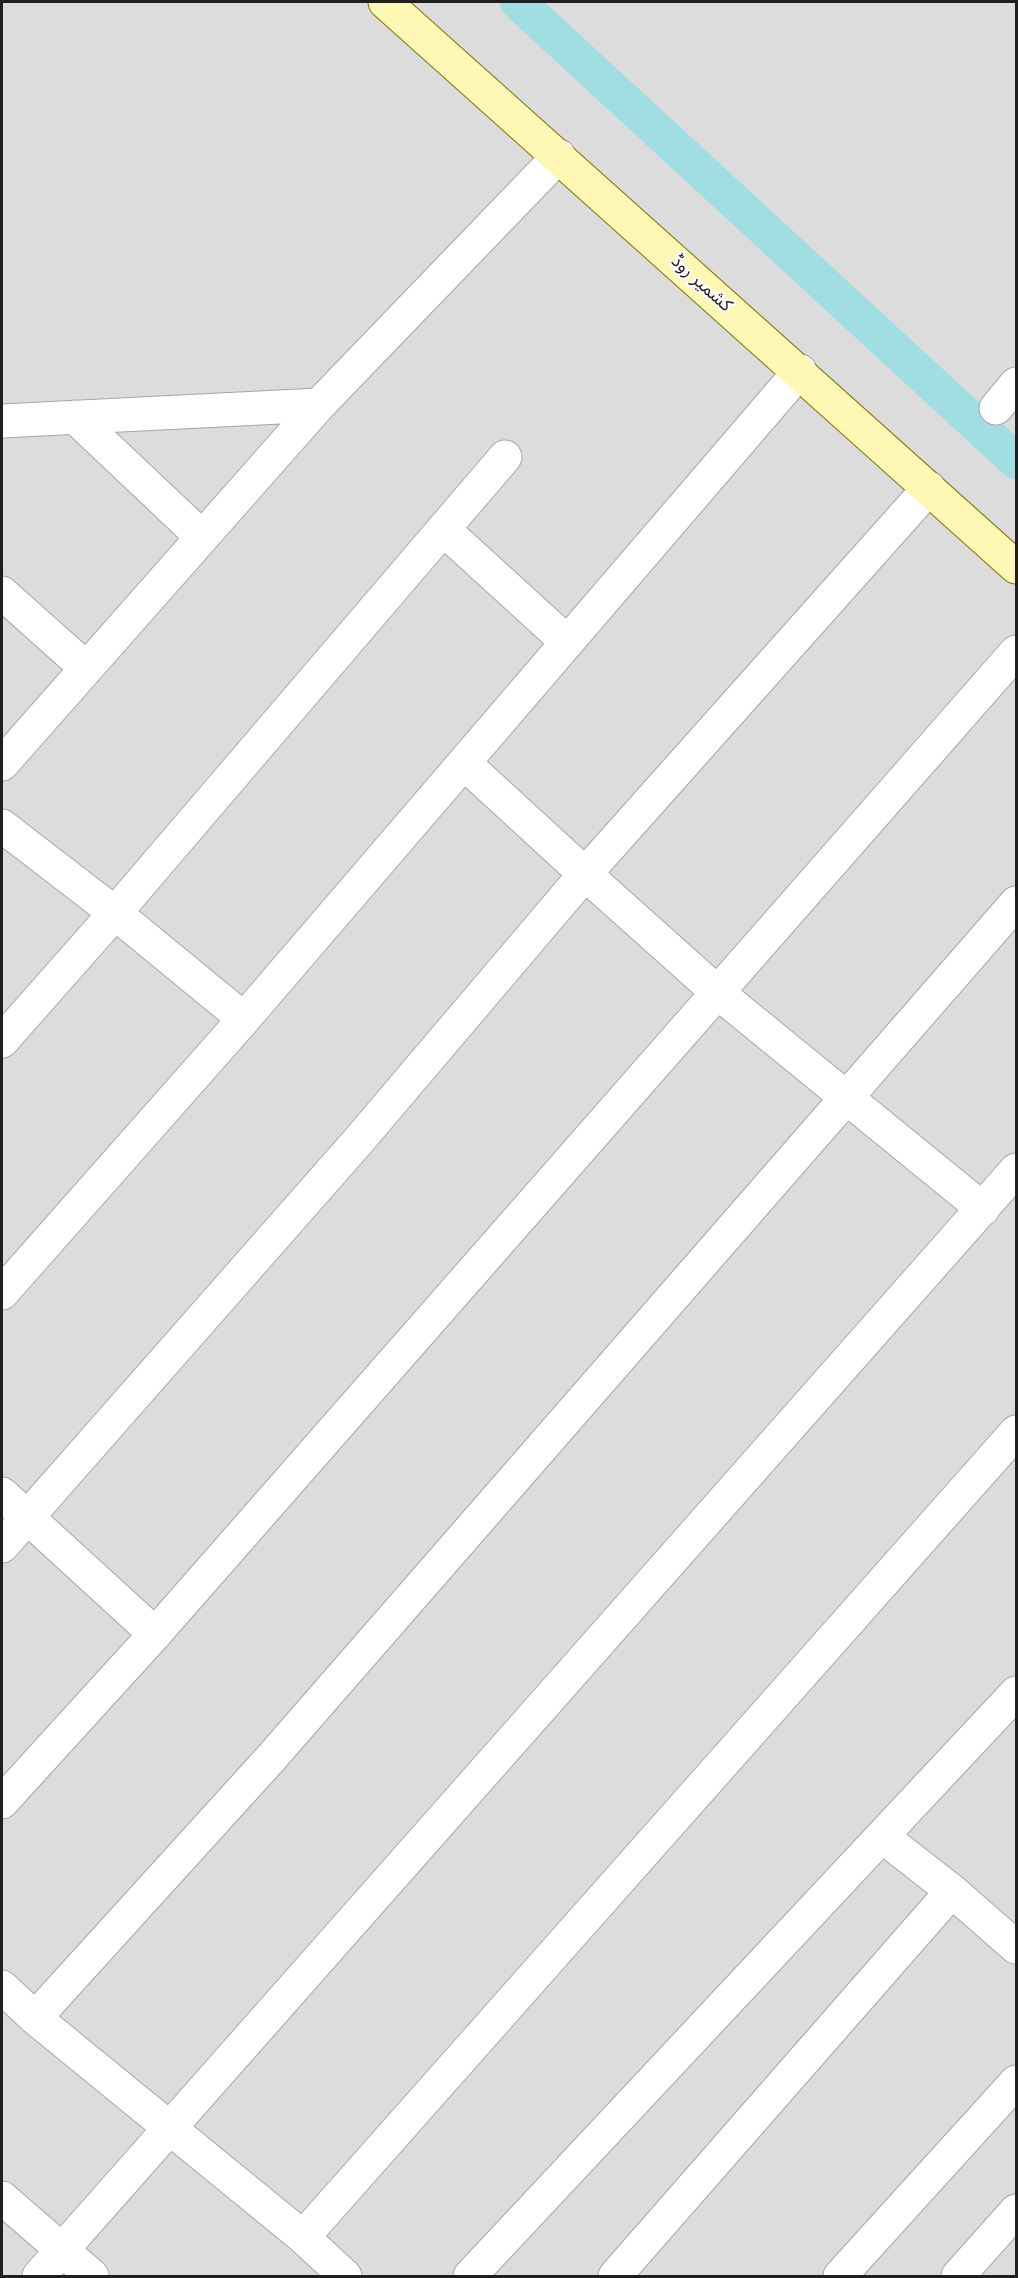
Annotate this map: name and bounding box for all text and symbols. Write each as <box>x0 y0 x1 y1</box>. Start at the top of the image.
street label: کشمیر روڈ <box>666 251 736 317</box>

